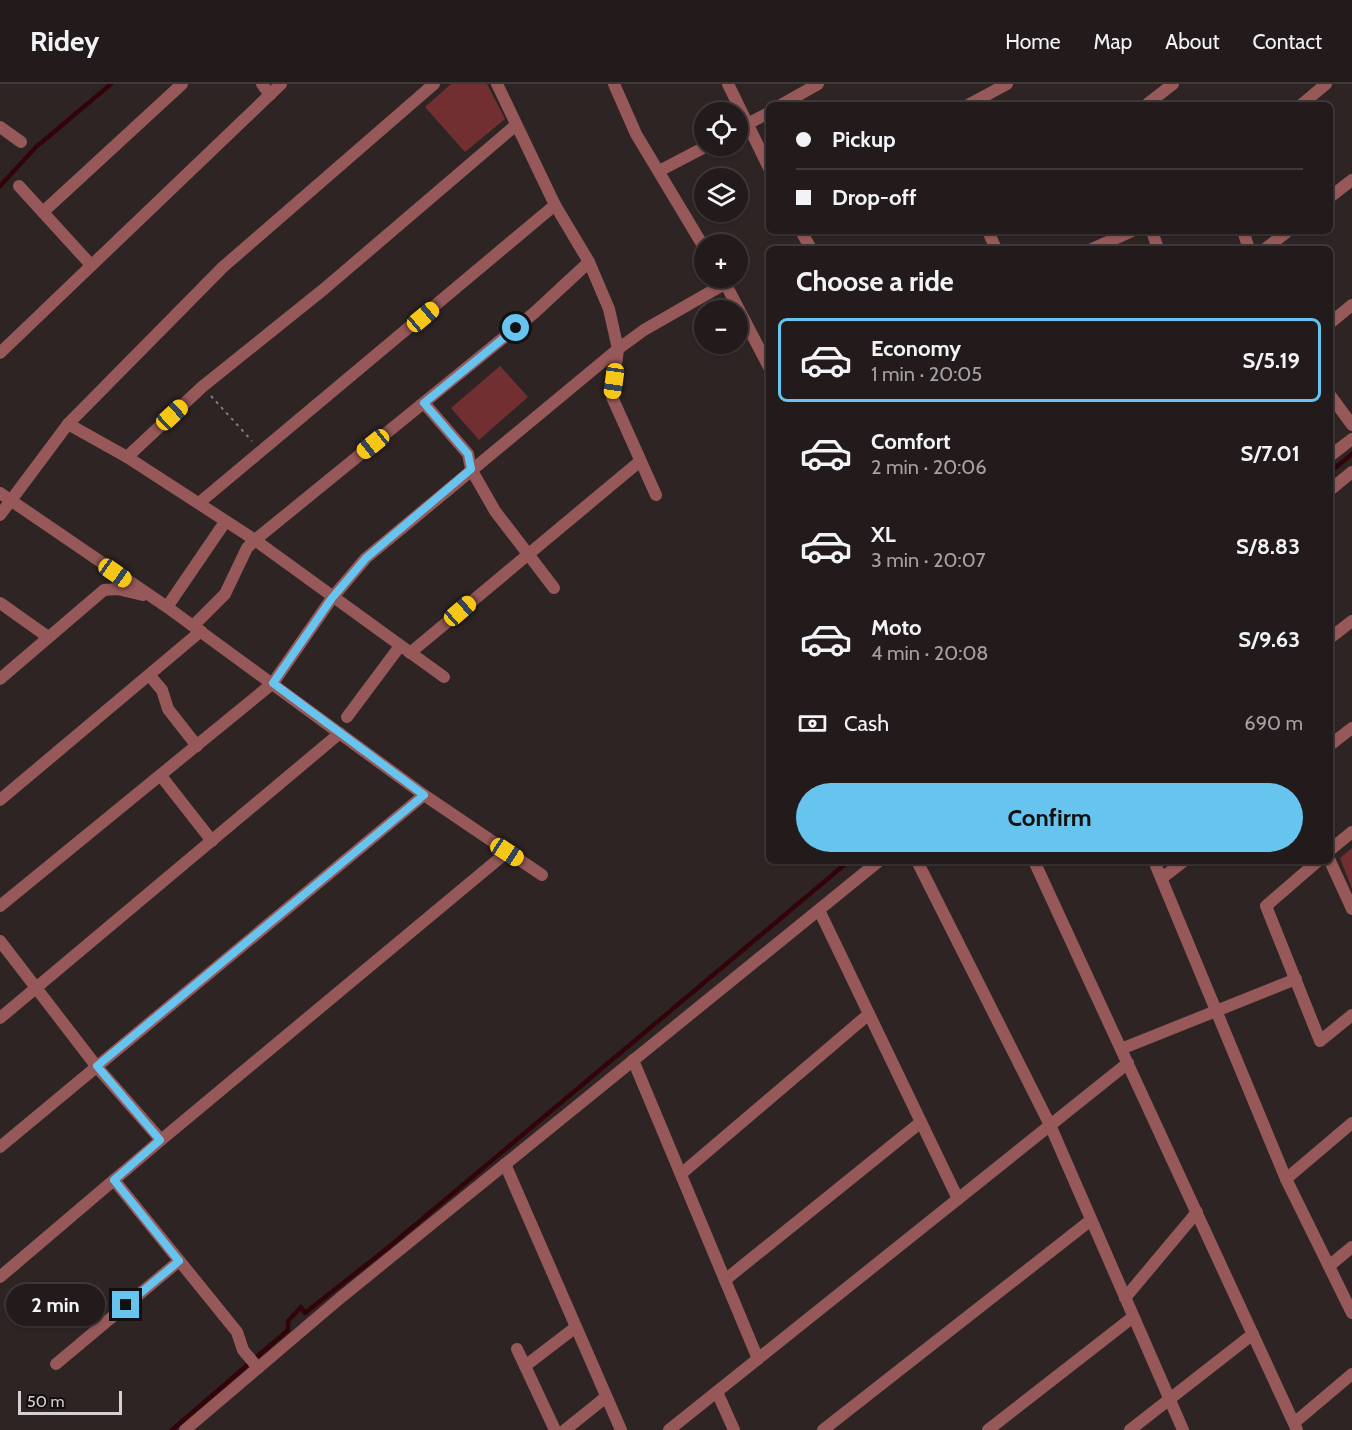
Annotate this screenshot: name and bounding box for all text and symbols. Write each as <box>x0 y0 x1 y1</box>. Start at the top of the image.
text: Ridey <box>30 24 99 58</box>
text: Home <box>1005 29 1061 54</box>
text: Map <box>1094 29 1132 54</box>
text: About <box>1165 29 1219 54</box>
text: Contact <box>1252 29 1322 54</box>
map controls <box>694 102 748 354</box>
button: locate <box>694 102 748 156</box>
text: Pickup <box>832 126 896 153</box>
button: layers <box>694 168 748 222</box>
text: Drop-off <box>832 184 916 211</box>
button: + <box>694 234 748 288</box>
text: Choose a ride <box>796 265 954 298</box>
car <box>403 299 443 335</box>
button: − <box>694 300 748 354</box>
route start <box>502 314 529 341</box>
icon: car <box>799 333 853 387</box>
text: Economy <box>871 335 961 362</box>
text: S/5.19 <box>1243 347 1300 374</box>
car <box>603 362 625 400</box>
text: 1 min · 20:05 <box>871 362 982 386</box>
car <box>153 396 191 434</box>
car <box>353 426 393 462</box>
icon: car <box>799 426 853 480</box>
text: Comfort <box>871 428 950 455</box>
text: S/7.01 <box>1241 440 1300 467</box>
text: 2 min · 20:06 <box>871 455 987 479</box>
icon: car <box>799 519 853 573</box>
text: XL <box>871 521 896 548</box>
text: S/8.83 <box>1236 533 1300 560</box>
text: 3 min · 20:07 <box>871 548 985 572</box>
car <box>95 555 135 591</box>
car <box>441 592 479 630</box>
icon: car <box>799 612 853 666</box>
text: Moto <box>871 614 922 641</box>
text: S/9.63 <box>1238 626 1300 653</box>
text: 4 min · 20:08 <box>871 641 988 665</box>
icon: cash <box>796 707 829 740</box>
text: Cash <box>844 710 889 737</box>
text: 690 m <box>1244 711 1303 735</box>
button: Confirm <box>796 783 1303 852</box>
car <box>487 835 527 869</box>
callout: 2 min <box>6 1284 105 1326</box>
route end <box>112 1291 139 1318</box>
text: 2 min <box>31 1293 80 1317</box>
scale bar <box>18 1388 122 1416</box>
text: 50 m <box>27 1392 64 1411</box>

